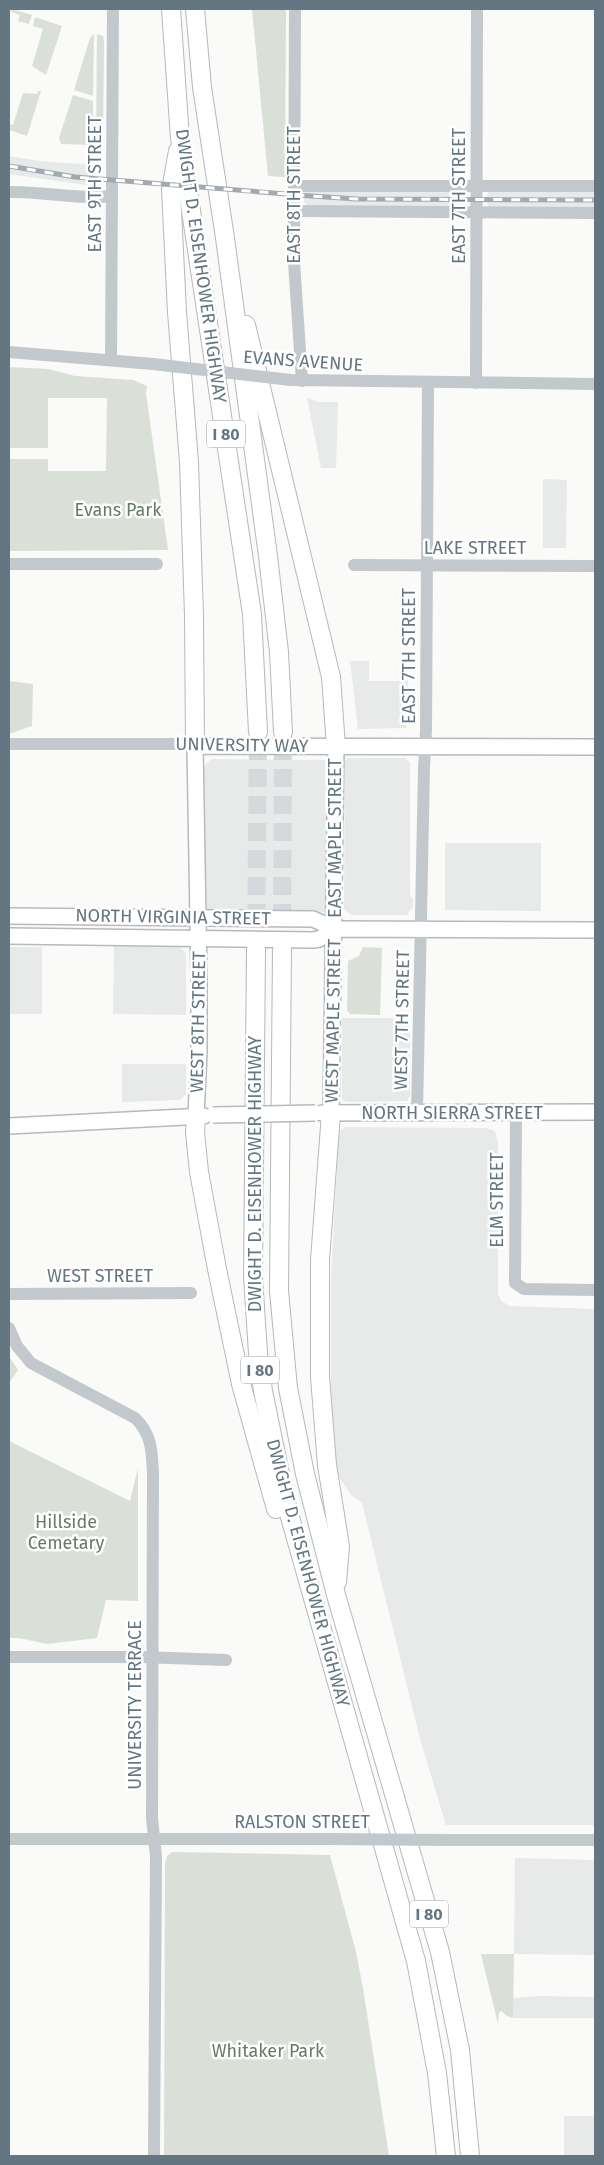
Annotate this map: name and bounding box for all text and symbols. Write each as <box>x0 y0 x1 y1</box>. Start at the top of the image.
street label: EAST 9TH STREET <box>84 115 106 253</box>
street label: EAST 8TH STREET <box>283 126 305 264</box>
street label: DWIGHT D. EISENHOWER HIGHWAY <box>171 127 231 405</box>
street label: EAST 7TH STREET <box>448 127 470 264</box>
street label: EVANS AVENUE <box>242 346 364 376</box>
road number: I 80 <box>207 420 245 448</box>
park label: Evans Park <box>75 499 162 521</box>
street label: LAKE STREET <box>424 537 527 559</box>
street label: EAST 7TH STREET <box>398 587 420 724</box>
street label: UNIVERSITY WAY <box>175 733 309 757</box>
street label: EAST MAPLE STREET <box>324 757 346 918</box>
street label: NORTH VIRGINIA STREET <box>75 904 271 930</box>
street label: WEST MAPLE STREET <box>321 938 345 1103</box>
street label: WEST 7TH STREET <box>390 949 414 1090</box>
street label: WEST 8TH STREET <box>186 950 210 1093</box>
street label: DWIGHT D. EISENHOWER HIGHWAY <box>244 1036 266 1312</box>
street label: NORTH SIERRA STREET <box>361 1102 543 1124</box>
street label: ELM STREET <box>486 1152 508 1248</box>
street label: WEST STREET <box>47 1265 154 1287</box>
road number: I 80 <box>241 1356 279 1384</box>
street label: DWIGHT D. EISENHOWER HIGHWAY <box>262 1437 354 1710</box>
park label: Hillside Cemetary <box>28 1511 105 1554</box>
street label: UNIVERSITY TERRACE <box>124 1620 146 1790</box>
street label: RALSTON STREET <box>234 1811 371 1833</box>
road number: I 80 <box>410 1900 448 1928</box>
park label: Whitaker Park <box>212 2040 325 2062</box>

